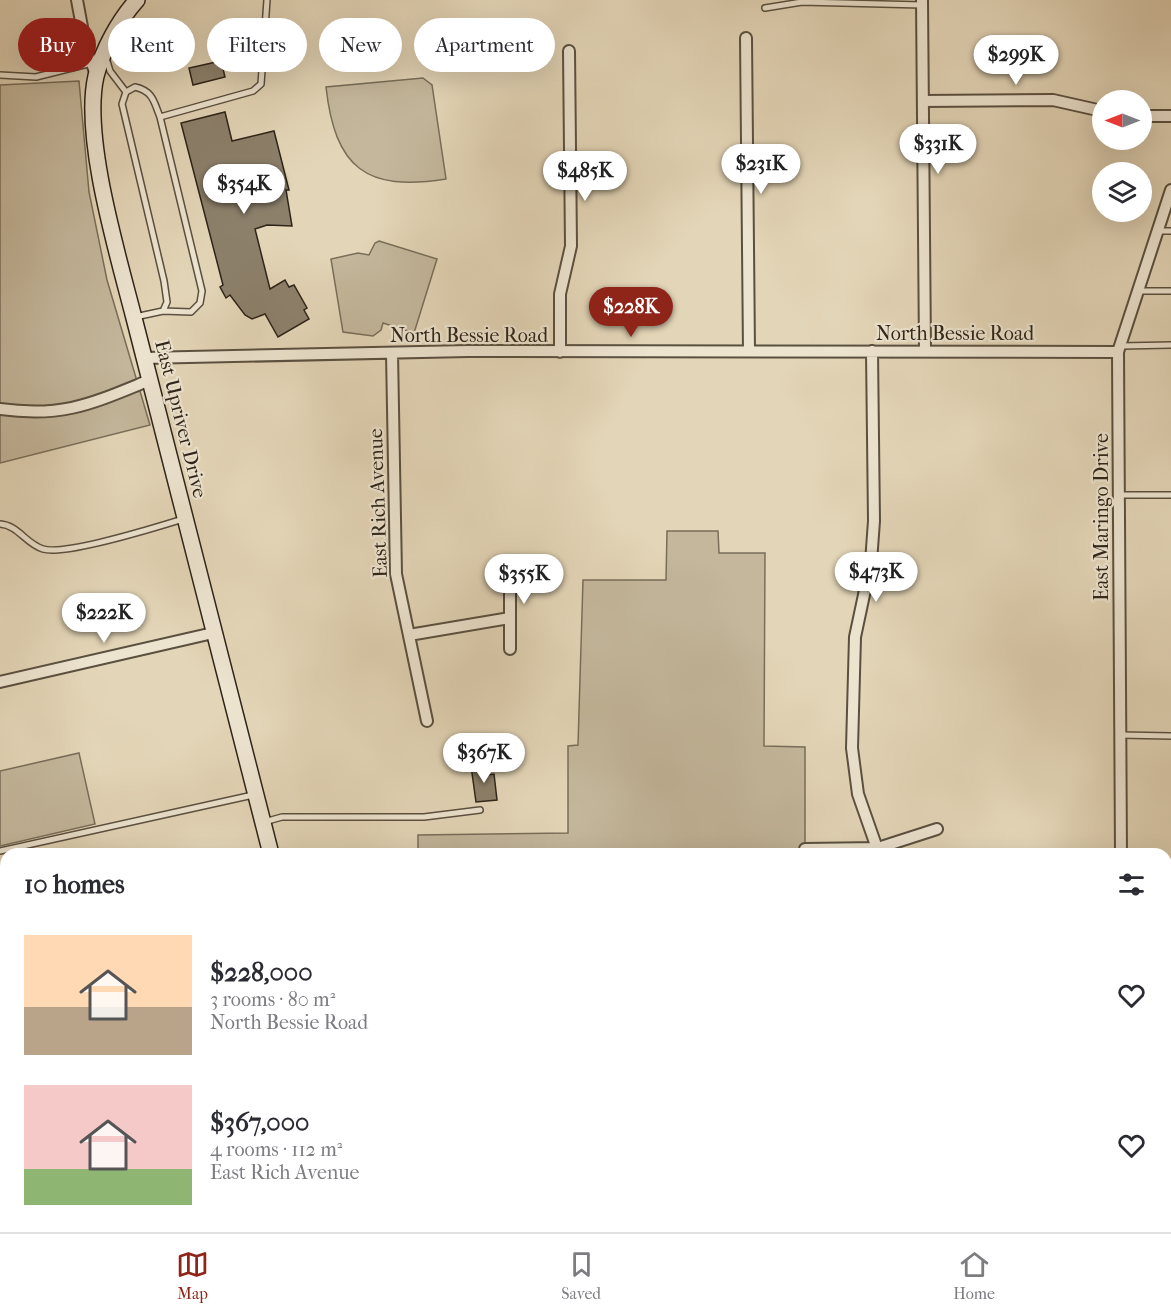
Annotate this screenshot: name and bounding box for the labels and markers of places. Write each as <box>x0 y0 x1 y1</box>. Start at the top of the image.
pin: $299K <box>974 35 1058 86</box>
pin: $331K <box>896 124 980 175</box>
pin: $231K <box>719 144 803 195</box>
pin: $485K <box>543 151 627 202</box>
pin: $354K <box>202 164 286 215</box>
pin: $228K <box>589 287 673 338</box>
pin: $473K <box>834 552 918 603</box>
pin: $355K <box>482 554 566 605</box>
pin: $222K <box>62 593 146 644</box>
pin: $367K <box>442 733 526 784</box>

